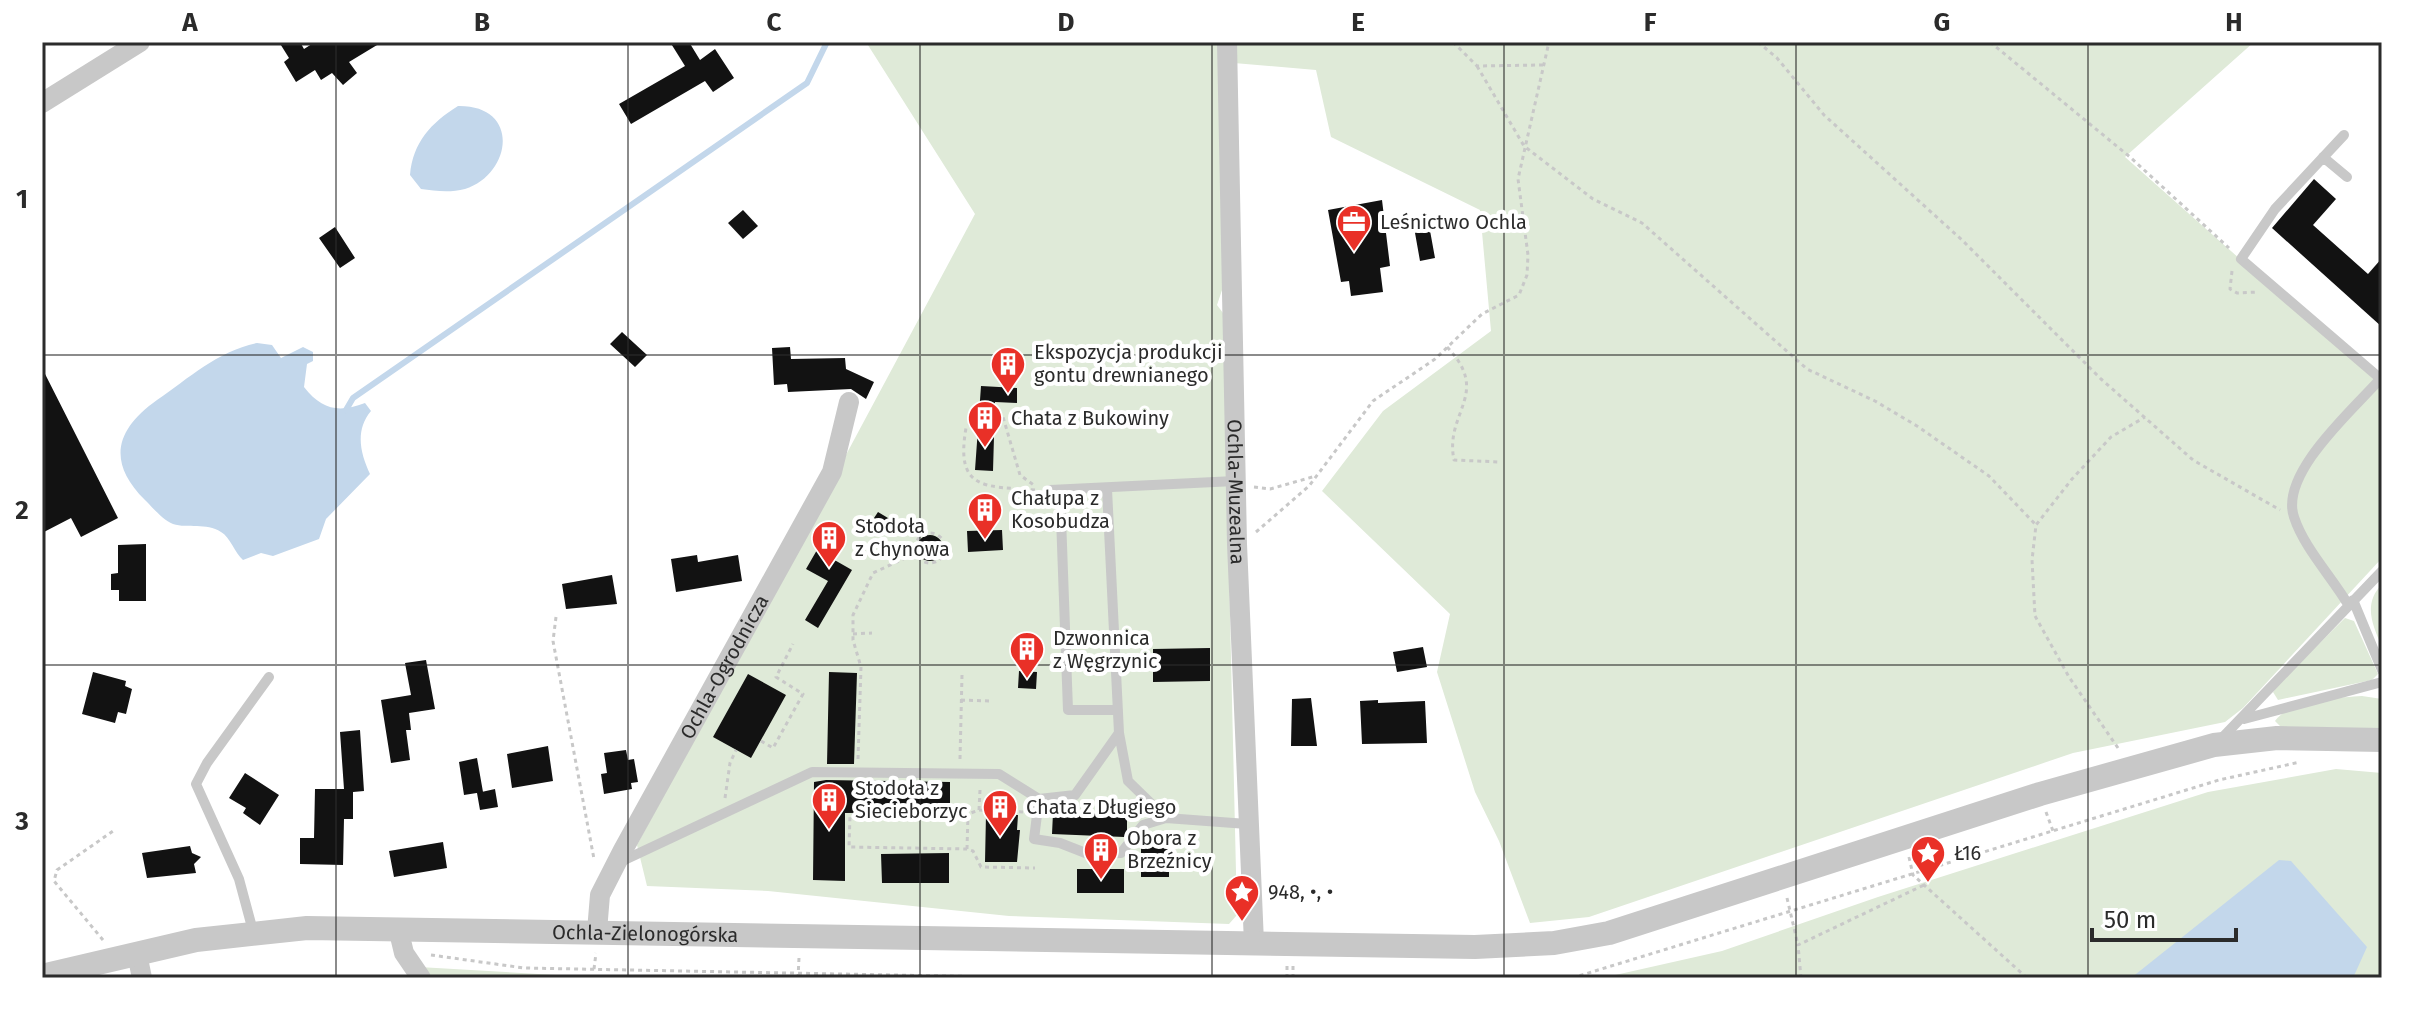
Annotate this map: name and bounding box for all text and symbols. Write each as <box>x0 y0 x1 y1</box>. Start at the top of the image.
text: A <box>181 7 198 38</box>
text: B <box>474 7 490 38</box>
text: C <box>767 7 782 38</box>
text: D <box>1058 7 1075 38</box>
text: E <box>1351 7 1365 38</box>
text: F <box>1644 7 1657 38</box>
text: G <box>1934 7 1950 38</box>
text: H <box>2225 7 2243 38</box>
text: 1 <box>16 184 28 215</box>
office icon: Leśnictwo Ochla <box>1335 203 1373 253</box>
place label: Leśnictwo Ochla <box>1380 210 1527 234</box>
place label: Ekspozycja produkcji gontu drewnianego <box>1034 340 1223 387</box>
building icon: Ekspozycja produkcji gontu drewnianego <box>989 345 1027 395</box>
building icon: Chata z Bukowiny <box>966 399 1004 449</box>
place label: Chata z Bukowiny <box>1011 406 1169 430</box>
street label: Ochla-Muzealna <box>1223 419 1250 565</box>
place label: Chałupa z Kosobudza <box>1011 486 1110 533</box>
building icon: Chałupa z Kosobudza <box>966 491 1004 541</box>
text: 2 <box>15 495 29 526</box>
place label: Stodoła z Chynowa <box>855 514 950 561</box>
building icon: Stodoła z Chynowa <box>810 519 848 569</box>
street label: Ochla-Ogrodnicza <box>675 591 774 743</box>
place label: Dzwonnica z Węgrzynic <box>1053 626 1158 673</box>
building icon: Dzwonnica z Węgrzynic <box>1008 630 1046 680</box>
place label: Stodoła z Siecieborzyc <box>855 776 968 823</box>
building icon: Stodoła z Siecieborzyc <box>810 781 848 831</box>
building icon: Chata z Długiego <box>981 788 1019 838</box>
place label: Chata z Długiego <box>1026 795 1176 819</box>
text: 3 <box>14 806 29 837</box>
place label: Obora z Brzeźnicy <box>1127 826 1212 873</box>
building icon: Obora z Brzeźnicy <box>1082 831 1120 881</box>
place icon: Ł16 <box>1909 834 1947 884</box>
place label: Ł16 <box>1954 841 1981 865</box>
place icon: 948, •, • <box>1223 873 1261 923</box>
place label: 948, •, • <box>1268 880 1333 904</box>
scale bar <box>2092 892 2236 942</box>
text: 50 m <box>2104 906 2156 934</box>
street label: Ochla-Zielonogórska <box>552 920 739 947</box>

